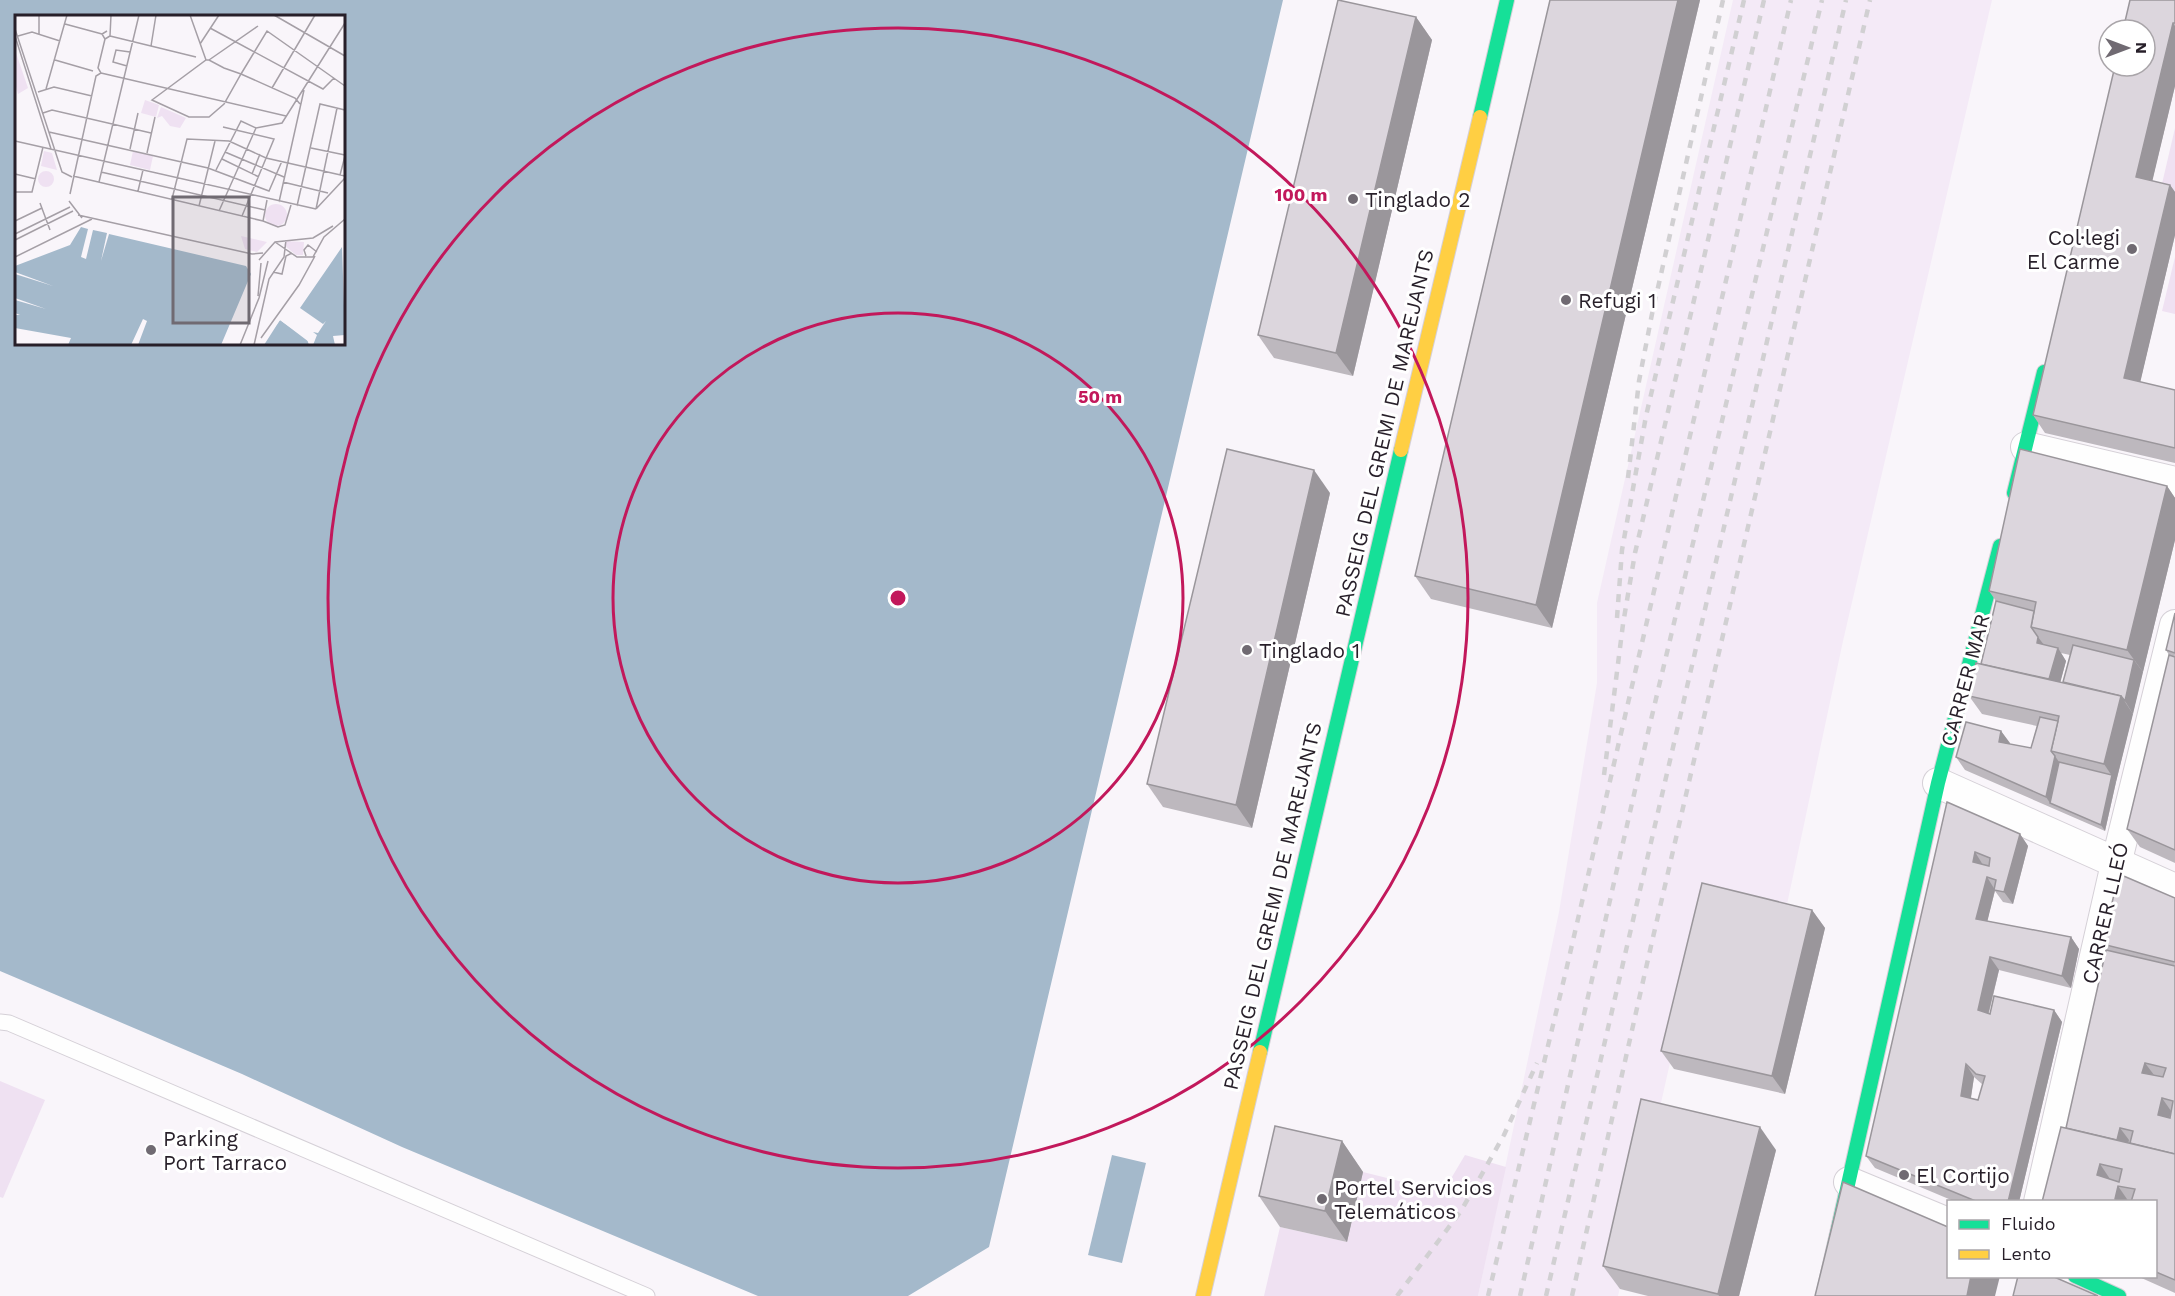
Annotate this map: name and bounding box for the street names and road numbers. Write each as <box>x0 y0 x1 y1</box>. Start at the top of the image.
street label: PASSEIG DEL GREMI DE MAREJANTS <box>1329 247 1439 619</box>
street label: CARRER MAR <box>1935 611 1995 749</box>
street label: PASSEIG DEL GREMI DE MAREJANTS <box>1217 720 1327 1092</box>
street label: CARRER LLEÓ <box>2077 840 2133 986</box>

